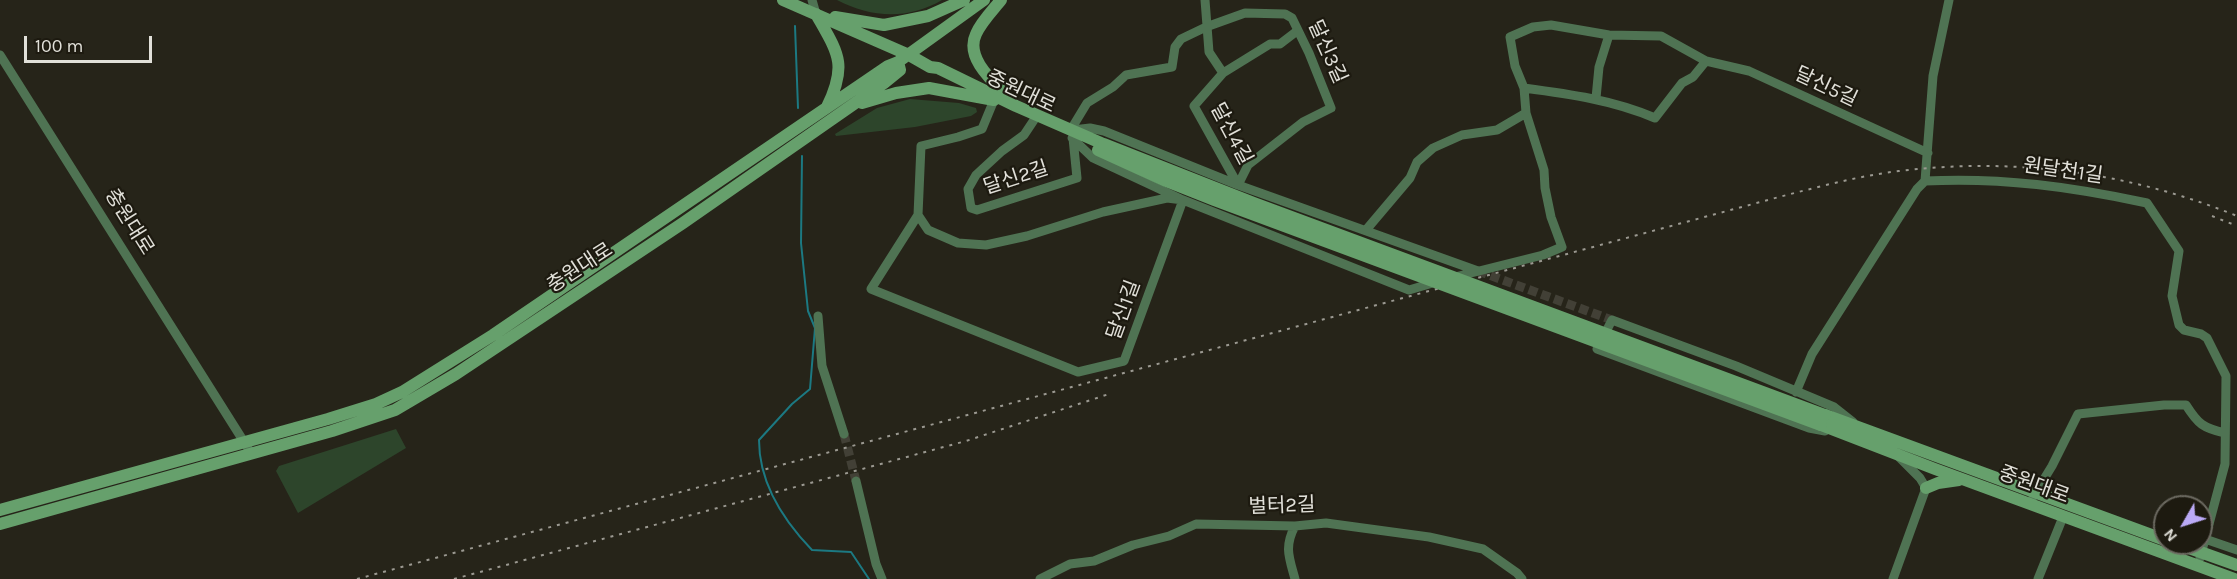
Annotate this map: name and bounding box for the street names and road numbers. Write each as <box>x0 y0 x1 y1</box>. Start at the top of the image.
street label: 달신3길 <box>1302 17 1352 87</box>
street label: 달신5길 <box>1791 62 1861 112</box>
street label: 중원대로 <box>983 66 1059 118</box>
street label: 달신4길 <box>1205 99 1257 169</box>
street label: 원달천1길 <box>2022 154 2104 188</box>
street label: 달신2길 <box>981 156 1051 200</box>
street label: 충원대로 <box>99 184 159 260</box>
street label: 충원대로 <box>543 238 617 298</box>
street label: 달신1길 <box>1102 277 1146 343</box>
street label: 중원대로 <box>1995 461 2073 509</box>
street label: 벌터2길 <box>1248 493 1316 519</box>

